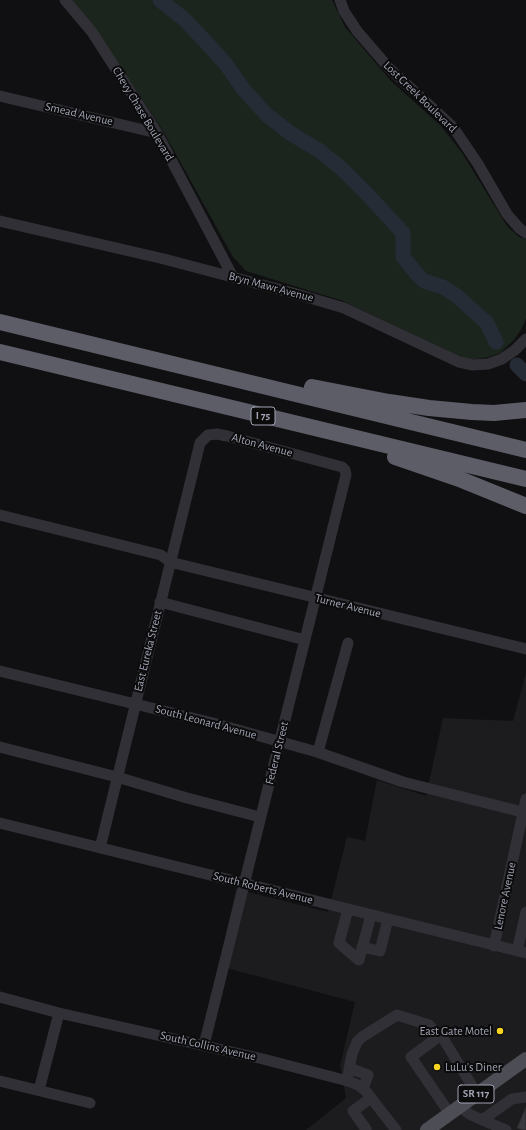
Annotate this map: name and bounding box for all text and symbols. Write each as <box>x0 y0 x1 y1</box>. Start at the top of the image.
street label: Lost Creek Boulevard <box>380 58 460 136</box>
street label: Chevy Chase Boulevard <box>109 64 177 164</box>
street label: Smead Avenue <box>44 99 114 129</box>
street label: Bryn Mawr Avenue <box>227 269 315 305</box>
road number: I 75 <box>251 407 275 425</box>
street label: Alton Avenue <box>230 430 294 460</box>
street label: Turner Avenue <box>314 591 382 621</box>
street label: East Eureka Street <box>131 609 165 693</box>
street label: South Leonard Avenue <box>154 702 258 742</box>
street label: Federal Street <box>262 720 292 786</box>
street label: Lenore Avenue <box>491 861 519 931</box>
street label: South Roberts Avenue <box>212 869 314 907</box>
place label: East Gate Motel <box>420 1024 492 1038</box>
marker: East Gate Motel <box>495 1026 505 1036</box>
street label: South Collins Avenue <box>159 1028 257 1064</box>
place label: LuLu's Diner <box>445 1060 502 1074</box>
marker: LuLu's Diner <box>432 1062 442 1072</box>
road number: SR 117 <box>458 1085 494 1103</box>

